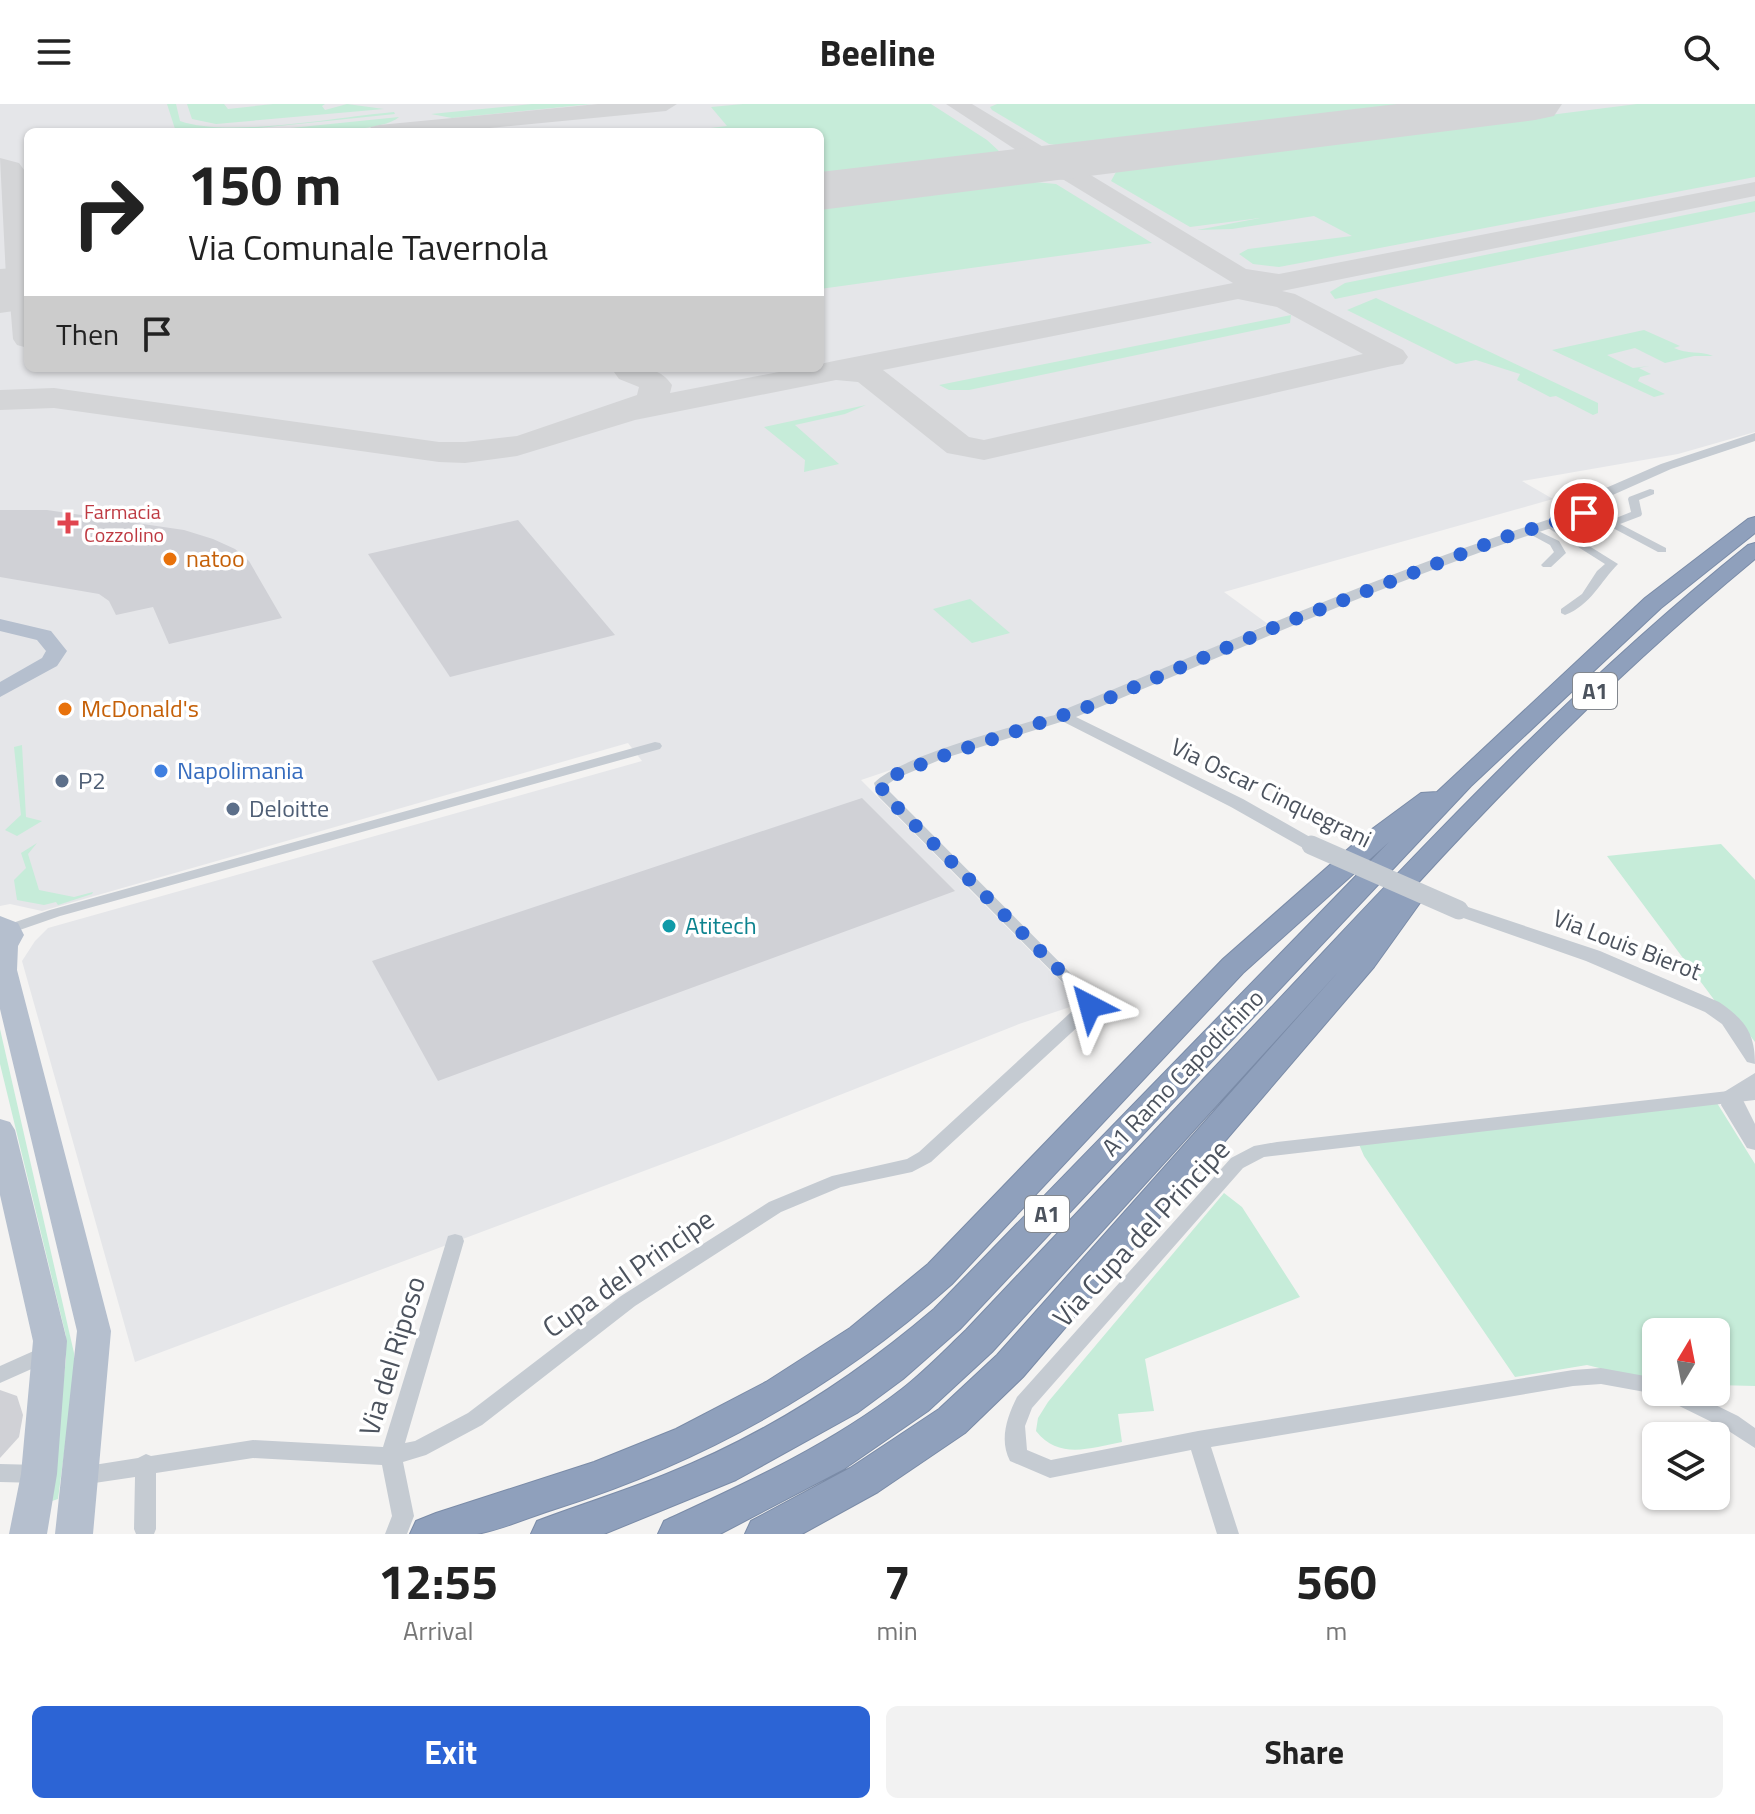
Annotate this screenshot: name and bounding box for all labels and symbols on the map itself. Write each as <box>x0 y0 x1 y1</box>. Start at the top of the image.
pin <box>1550 479 1618 547</box>
place label: Farmacia Cozzolino <box>84 496 164 550</box>
marker: Farmacia Cozzolino <box>59 514 77 532</box>
place label: natoo <box>186 540 245 576</box>
marker: natoo <box>161 550 179 568</box>
road number: A1 <box>1573 673 1617 709</box>
place label: McDonald's <box>81 690 199 726</box>
marker: McDonald's <box>56 700 74 718</box>
street label: Via Oscar Cinquegrani <box>1165 728 1378 856</box>
place label: Napolimania <box>177 752 304 788</box>
place label: P2 <box>78 762 106 798</box>
marker: Napolimania <box>152 762 170 780</box>
marker: P2 <box>53 772 71 790</box>
place label: Deloitte <box>249 790 329 826</box>
marker: Deloitte <box>224 800 242 818</box>
street label: Via Louis Bierot <box>1548 899 1707 989</box>
place label: Atitech <box>685 907 757 943</box>
marker: Atitech <box>660 917 678 935</box>
position arrow <box>1048 964 1132 1048</box>
street label: A1 Ramo Capodichino <box>1093 981 1272 1164</box>
street label: Via Cupa del Principe <box>1042 1129 1239 1336</box>
road number: A1 <box>1025 1196 1069 1232</box>
street label: Cupa del Principe <box>533 1197 722 1348</box>
street label: Via del Riposo <box>347 1271 436 1441</box>
north arrow <box>1642 1318 1730 1406</box>

